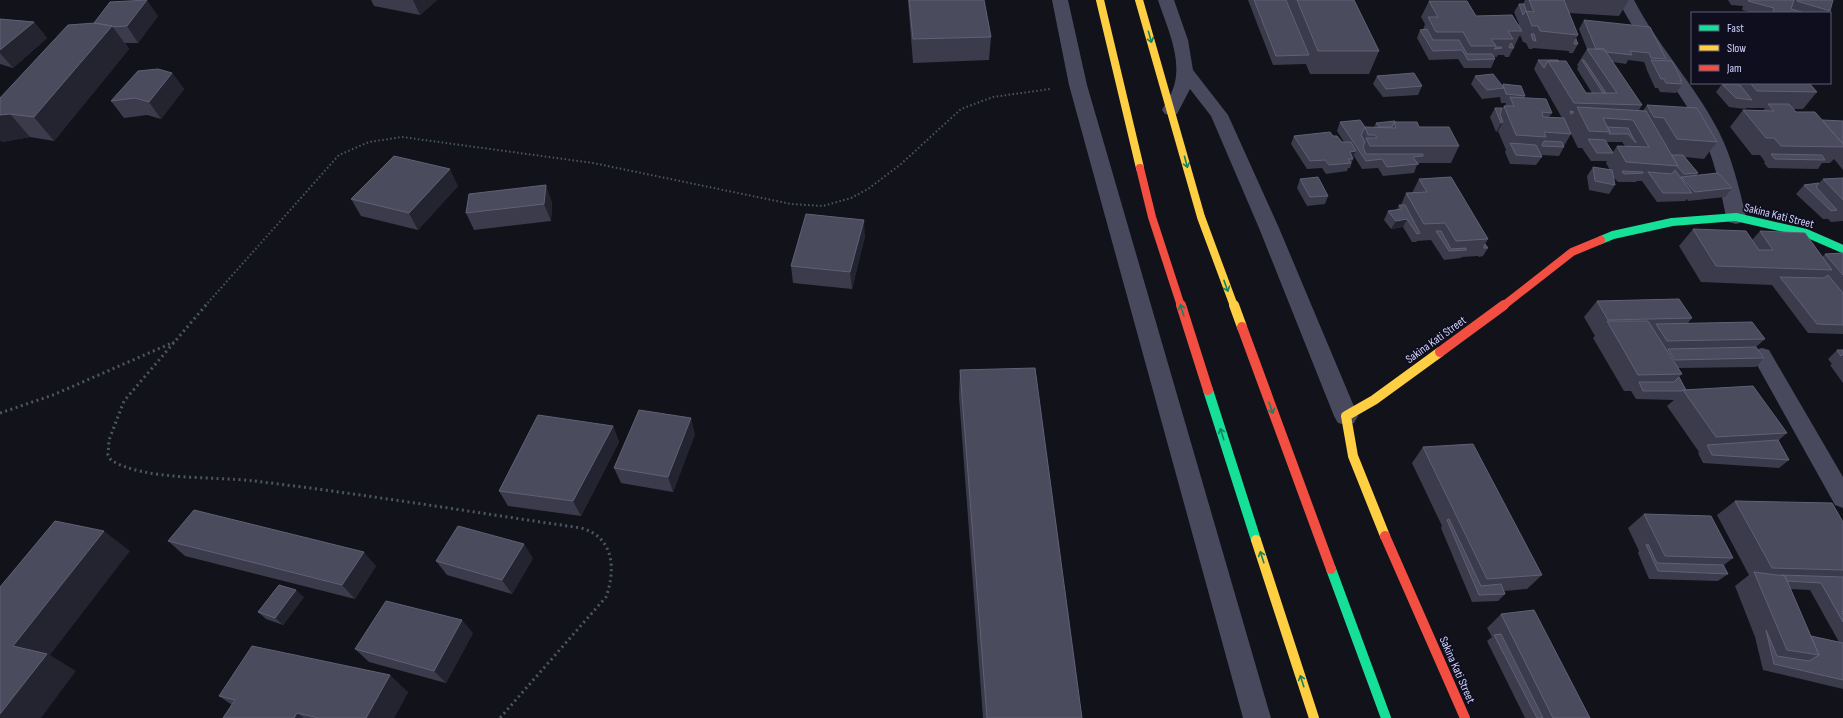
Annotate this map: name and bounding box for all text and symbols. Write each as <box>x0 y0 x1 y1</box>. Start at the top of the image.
legend <box>1691 12 1831 84</box>
text: Fast <box>1727 21 1744 36</box>
one-way arrow <box>1147 31 1154 44</box>
text: Slow <box>1727 41 1746 56</box>
text: Jam <box>1726 61 1742 76</box>
one-way arrow <box>1183 156 1190 169</box>
street label: Sakina Kati Street <box>1743 200 1816 232</box>
one-way arrow <box>1223 279 1231 291</box>
one-way arrow <box>1178 304 1185 317</box>
street label: Sakina Kati Street <box>1403 313 1470 367</box>
one-way arrow <box>1268 401 1276 413</box>
one-way arrow <box>1218 427 1225 440</box>
one-way arrow <box>1258 551 1265 564</box>
street label: Sakina Kati Street <box>1436 634 1478 706</box>
one-way arrow <box>1298 675 1305 688</box>

